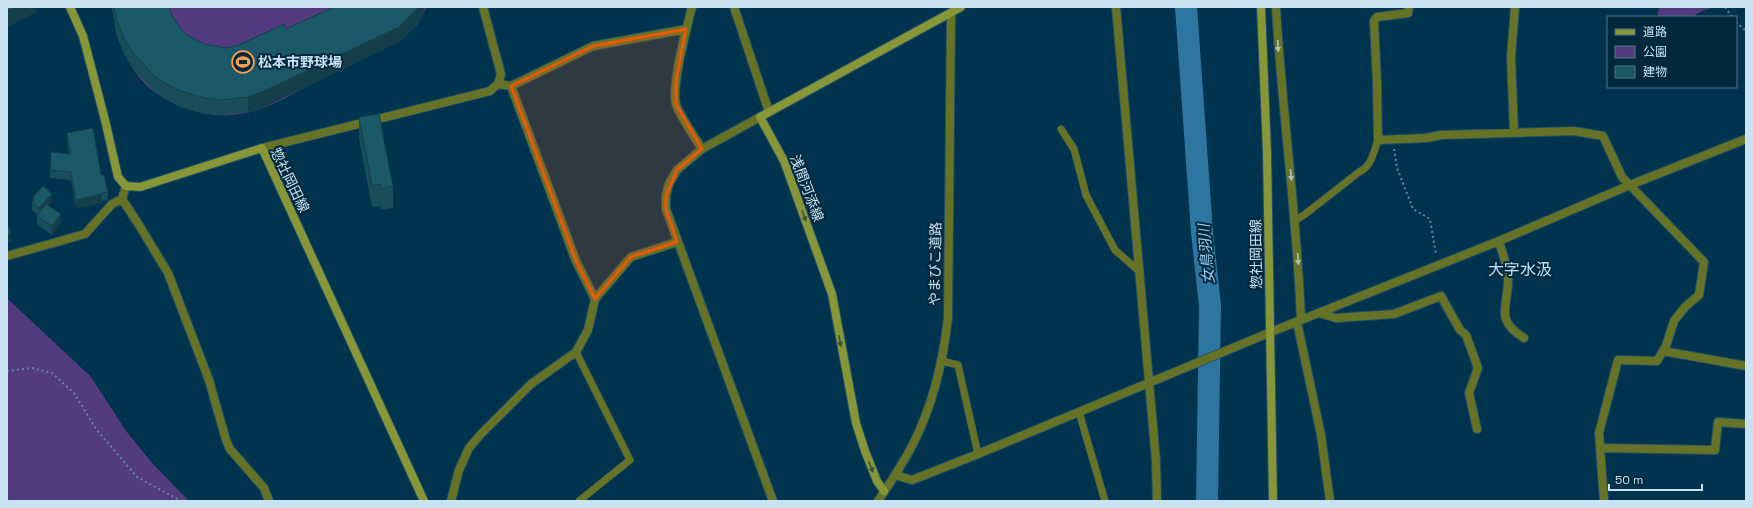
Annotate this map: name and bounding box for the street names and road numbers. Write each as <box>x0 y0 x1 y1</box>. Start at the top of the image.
street label: 惣社岡田線 <box>267 145 313 215</box>
street label: 浅間河添線 <box>786 152 828 224</box>
street label: 惣社岡田線 <box>1246 219 1266 289</box>
street label: やまびこ道路 <box>925 222 945 306</box>

